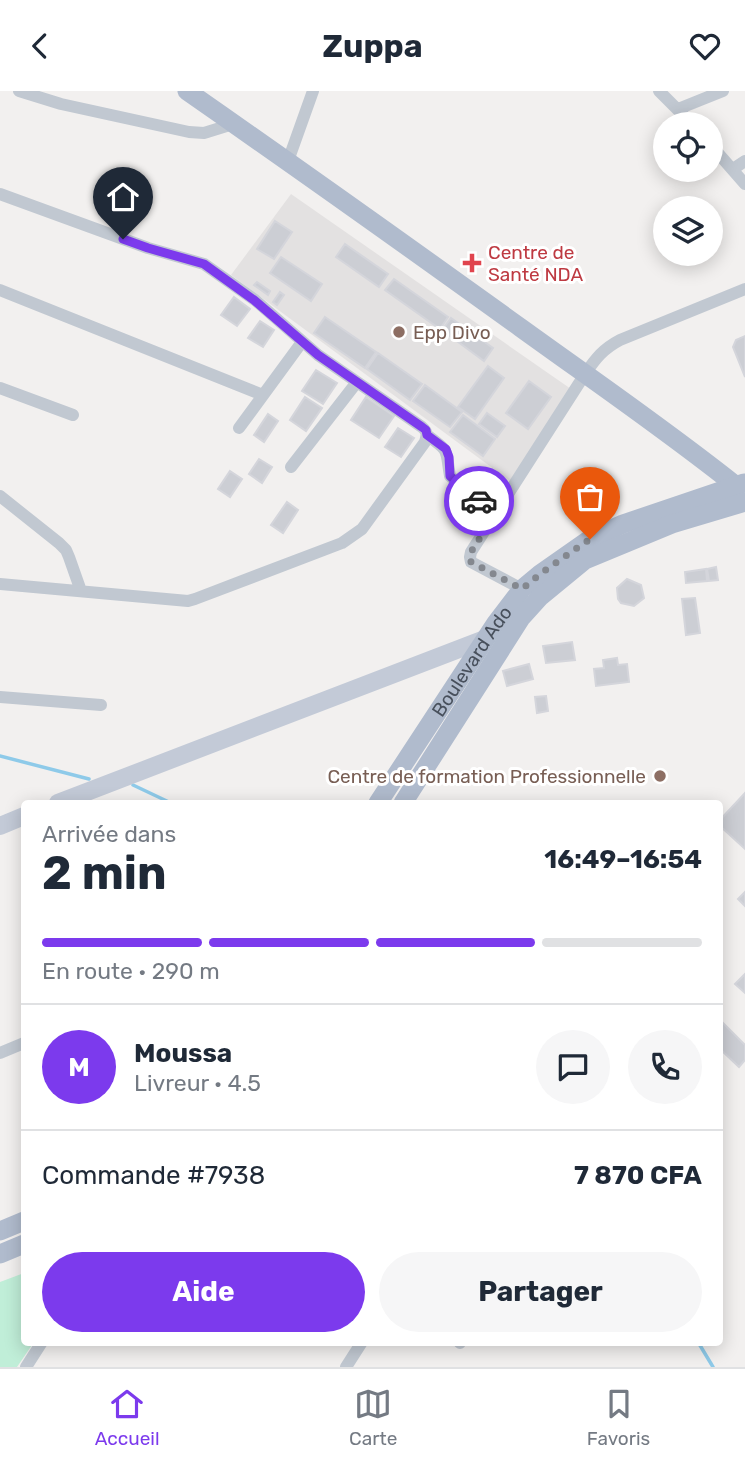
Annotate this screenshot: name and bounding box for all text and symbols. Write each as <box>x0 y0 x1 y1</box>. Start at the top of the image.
icon: back <box>21 27 59 65</box>
text: Zuppa <box>322 27 423 65</box>
icon: heart <box>686 27 724 65</box>
map controls <box>653 112 723 266</box>
button: locate <box>653 112 723 182</box>
pin <box>93 167 153 239</box>
icon: home <box>104 178 142 216</box>
button: layers <box>653 196 723 266</box>
place label: Centre de Santé NDA <box>488 241 583 286</box>
marker: Centre de Santé NDA <box>462 253 482 273</box>
place label: Epp Divo <box>413 321 491 344</box>
marker: Epp Divo <box>391 324 407 340</box>
courier <box>444 466 514 536</box>
pin <box>560 467 620 539</box>
icon: bag <box>571 478 609 516</box>
icon: car <box>460 482 498 520</box>
street label: Boulevard Ado <box>426 601 517 721</box>
place label: Centre de formation Professionnelle <box>327 765 646 788</box>
marker: Centre de formation Professionnelle <box>652 768 668 784</box>
text: Arrivée dans <box>42 820 176 848</box>
text: 16:49–16:54 <box>544 844 702 875</box>
text: 2 min <box>42 846 167 901</box>
text: En route · 290 m <box>42 957 220 985</box>
button: chat <box>536 1030 610 1104</box>
button: phone <box>628 1030 702 1104</box>
text: Moussa <box>134 1038 232 1069</box>
text: M <box>68 1052 90 1083</box>
text: Livreur · 4.5 <box>134 1069 261 1097</box>
text: Commande #7938 <box>42 1160 265 1191</box>
text: 7 870 CFA <box>574 1160 702 1191</box>
button: Aide <box>42 1252 365 1332</box>
button: Partager <box>379 1252 702 1332</box>
tab: Accueil <box>95 1385 160 1450</box>
tab: Carte <box>349 1385 397 1450</box>
tab: Favoris <box>587 1385 650 1450</box>

